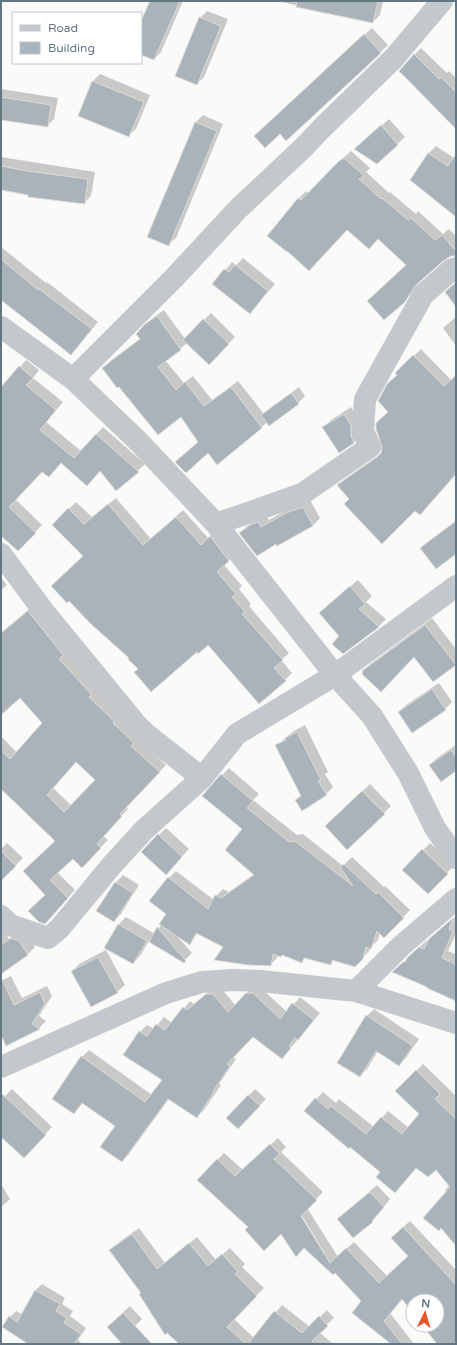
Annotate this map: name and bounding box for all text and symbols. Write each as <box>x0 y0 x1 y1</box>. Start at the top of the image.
legend <box>12 12 142 64</box>
text: Road <box>48 21 78 35</box>
text: Building <box>48 41 95 55</box>
north arrow <box>405 1293 445 1333</box>
text: N <box>421 1297 431 1310</box>

